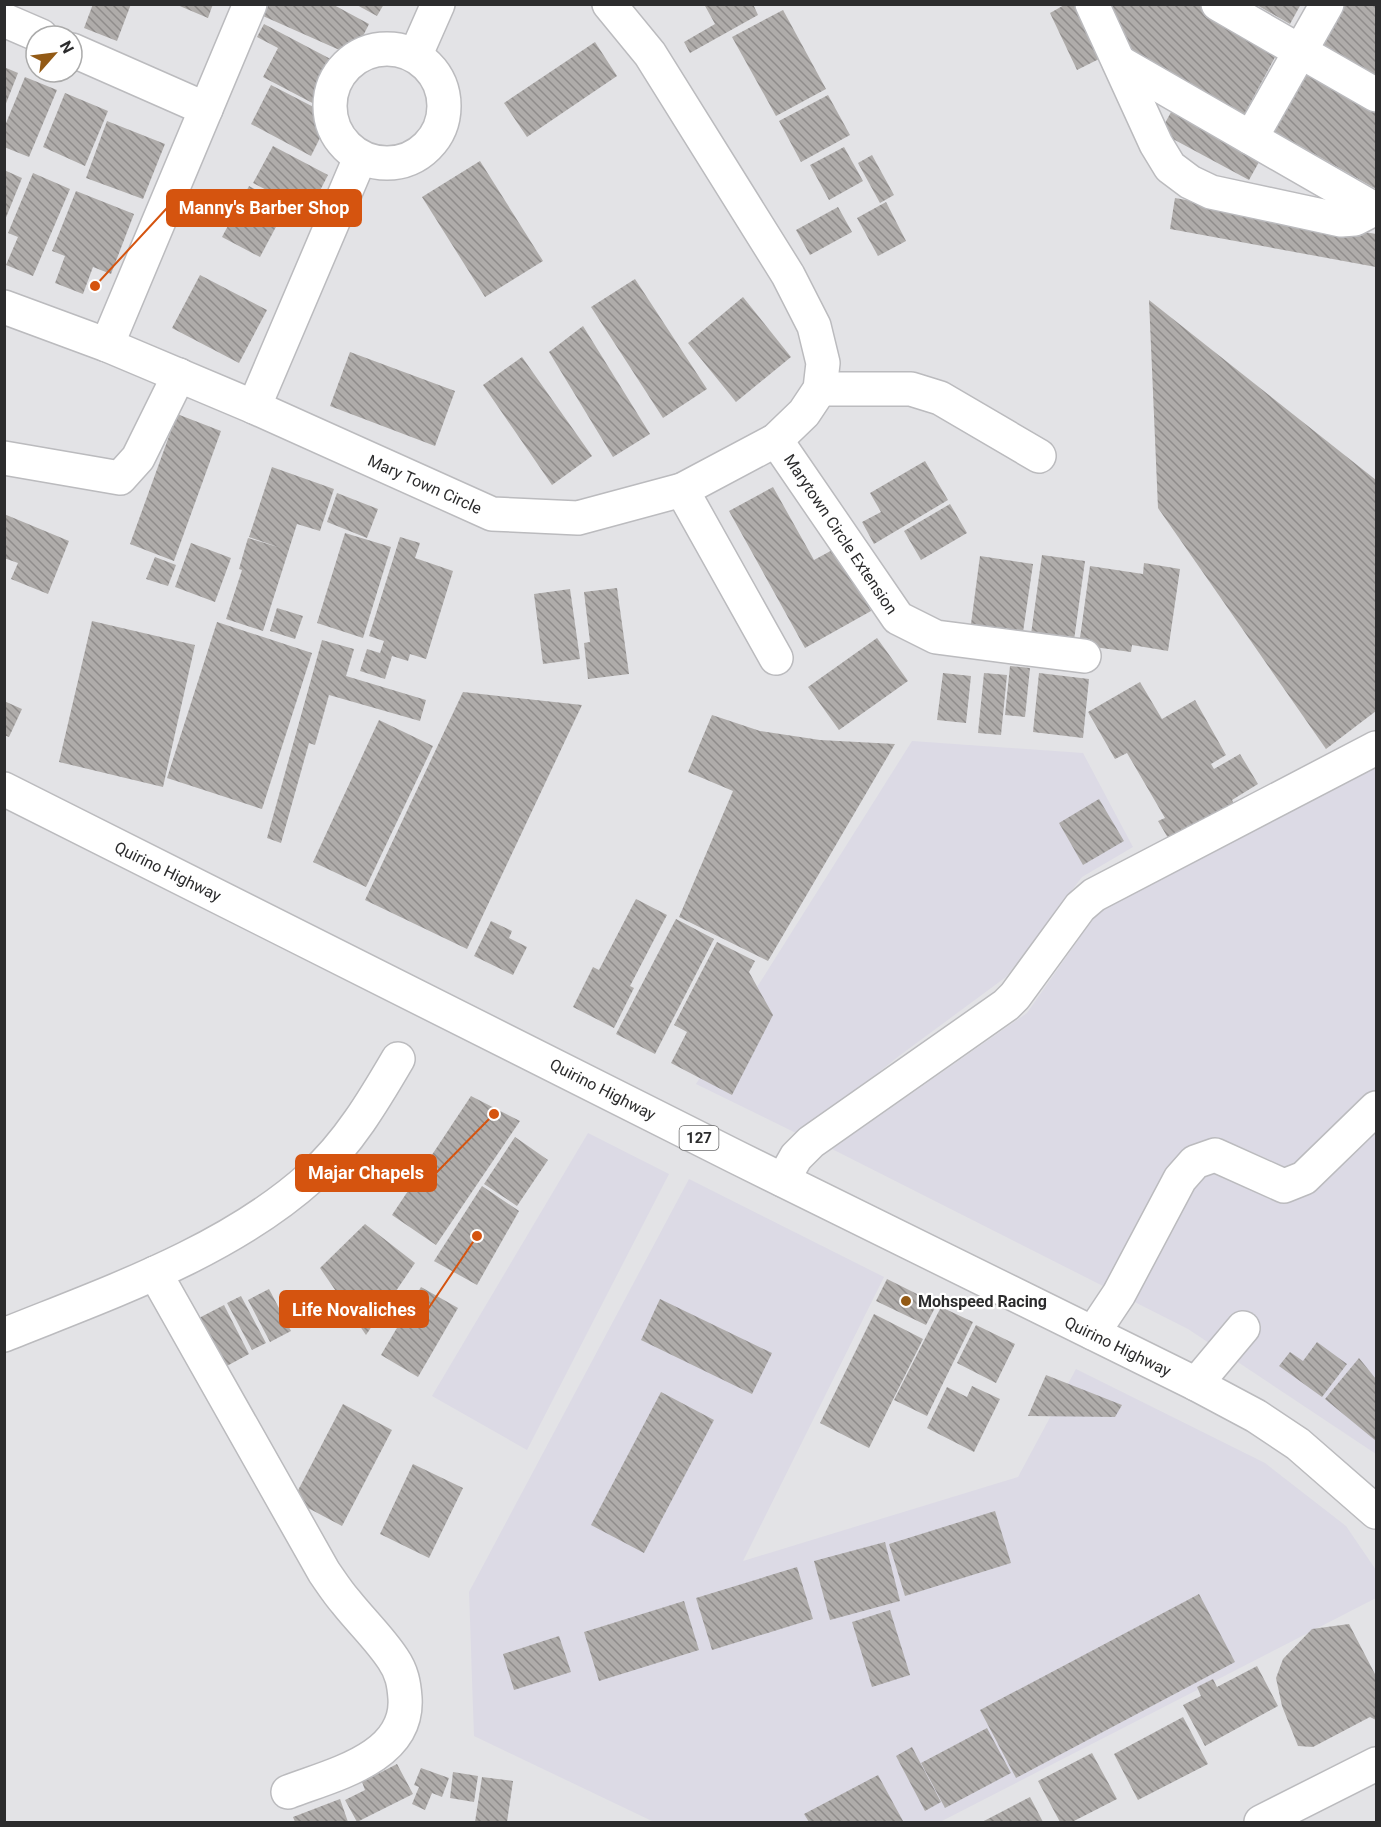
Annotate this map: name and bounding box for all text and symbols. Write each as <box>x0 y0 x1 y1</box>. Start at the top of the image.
north arrow <box>24 24 84 84</box>
text: N <box>56 38 78 57</box>
callout: Manny's Barber Shop <box>167 190 361 226</box>
text: Manny's Barber Shop <box>179 197 349 218</box>
street label: Mary Town Circle <box>365 451 485 518</box>
street label: Marytown Circle Extension <box>780 451 901 618</box>
street label: Quirino Highway <box>111 837 225 906</box>
street label: Quirino Highway <box>547 1055 659 1124</box>
road number: 127 <box>680 1126 718 1150</box>
callout: Majar Chapels <box>296 1155 436 1191</box>
text: Majar Chapels <box>308 1162 424 1183</box>
callout: Life Novaliches <box>280 1291 428 1327</box>
place label: Mohspeed Racing <box>918 1292 1047 1311</box>
marker: Mohspeed Racing <box>899 1294 913 1308</box>
text: Life Novaliches <box>292 1299 416 1320</box>
street label: Quirino Highway <box>1061 1312 1175 1381</box>

